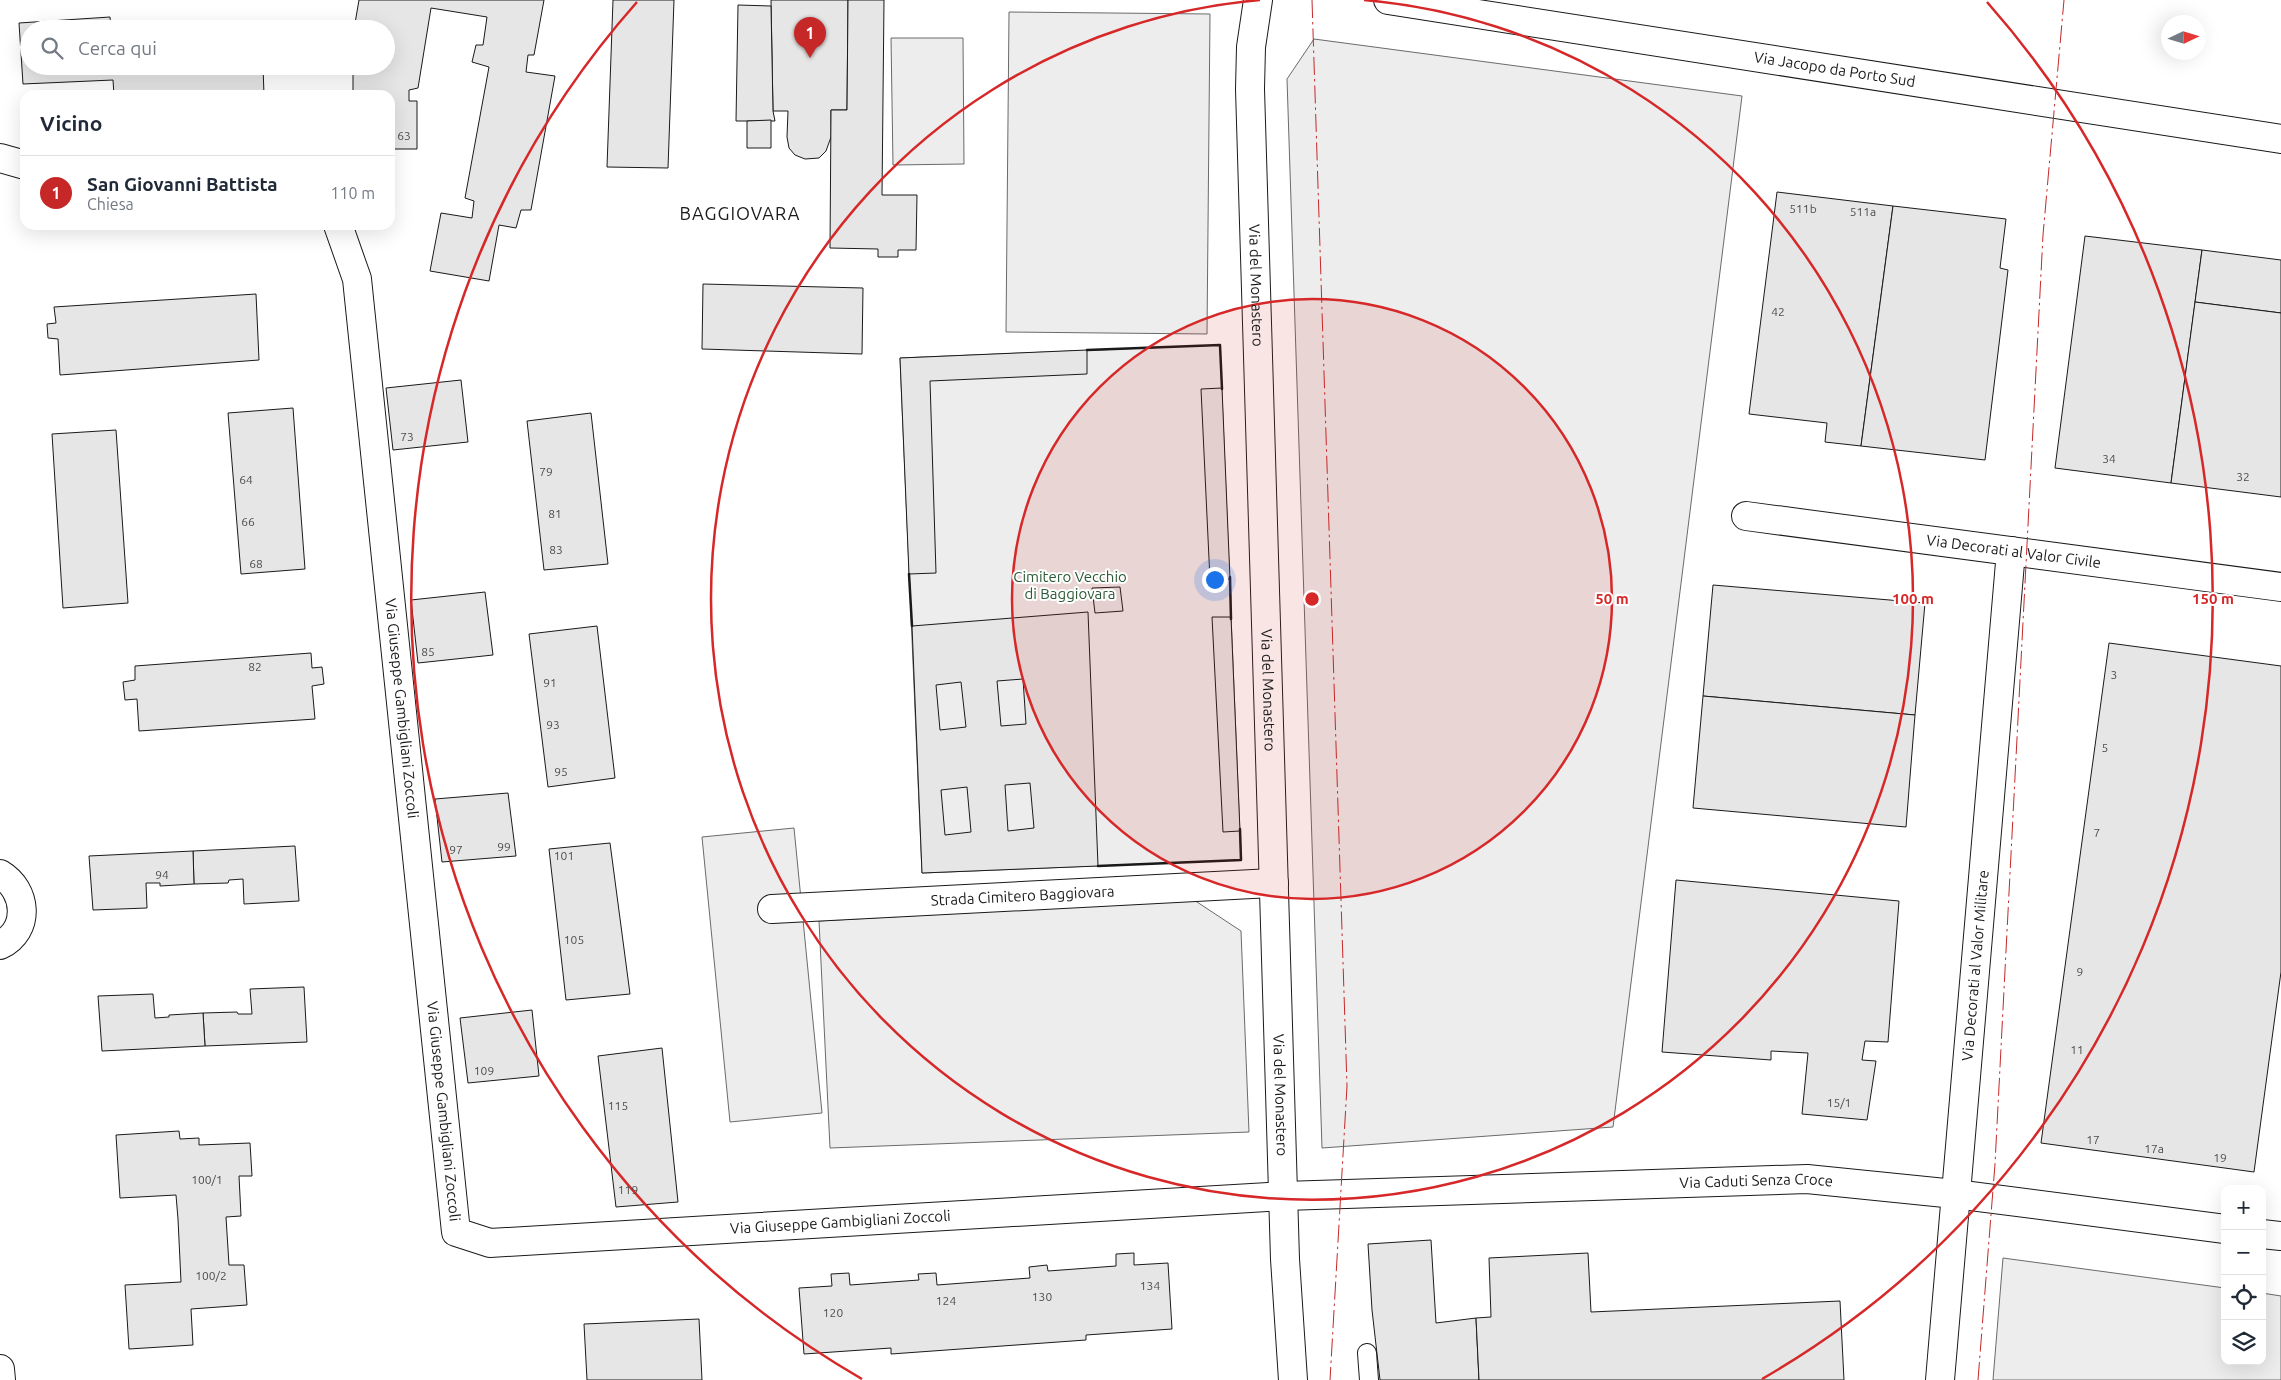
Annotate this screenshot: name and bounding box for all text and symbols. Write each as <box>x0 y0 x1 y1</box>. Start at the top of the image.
north arrow <box>2161 15 2206 60</box>
pin: 1 <box>794 17 826 58</box>
search box <box>20 20 395 75</box>
icon: search <box>38 34 66 62</box>
text: Cerca qui <box>78 37 157 59</box>
street label: Via Jacopo da Porto Sud <box>1753 48 1917 90</box>
text: Vicino <box>40 111 102 135</box>
house number: 63 <box>397 129 411 142</box>
text: San Giovanni Battista <box>87 173 278 195</box>
text: 1 <box>51 184 61 202</box>
text: 110 m <box>330 184 375 202</box>
text: Chiesa <box>87 195 134 213</box>
house number: 511b <box>1789 202 1817 215</box>
district label: BAGGIOVARA <box>680 203 800 223</box>
house number: 511a <box>1850 205 1876 218</box>
street label: Via del Monastero <box>1246 224 1267 347</box>
house number: 42 <box>1771 305 1785 318</box>
house number: 73 <box>400 430 414 443</box>
house number: 34 <box>2102 452 2116 465</box>
house number: 79 <box>539 465 553 478</box>
house number: 32 <box>2236 470 2250 483</box>
house number: 64 <box>239 473 253 486</box>
house number: 81 <box>548 507 562 520</box>
house number: 66 <box>241 515 255 528</box>
street label: Via Decorati al Valor Civile <box>1925 531 2102 571</box>
house number: 83 <box>549 543 563 556</box>
house number: 68 <box>249 557 263 570</box>
your location <box>1202 567 1228 593</box>
park label: Cimitero Vecchio di Baggiovara <box>1013 568 1127 602</box>
centre of rings <box>1303 590 1321 608</box>
text: 50 m <box>1595 590 1629 607</box>
text: 100 m <box>1892 590 1934 607</box>
text: 150 m <box>2192 590 2234 607</box>
street label: Via Giuseppe Gambigliani Zoccoli <box>382 598 422 819</box>
street label: Via del Monastero <box>1258 629 1279 752</box>
house number: 85 <box>421 645 435 658</box>
house number: 82 <box>248 660 262 673</box>
house number: 3 <box>2111 668 2117 681</box>
house number: 91 <box>543 676 557 689</box>
house number: 93 <box>546 718 560 731</box>
house number: 5 <box>2102 741 2108 754</box>
house number: 95 <box>554 765 568 778</box>
house number: 7 <box>2094 826 2100 839</box>
house number: 99 <box>497 840 511 853</box>
house number: 97 <box>449 843 463 856</box>
house number: 101 <box>554 849 574 862</box>
house number: 94 <box>155 868 169 881</box>
street label: Via Decorati al Valor Militare <box>1958 869 1992 1062</box>
street label: Strada Cimitero Baggiovara <box>930 882 1115 909</box>
house number: 105 <box>564 933 584 946</box>
house number: 9 <box>2077 965 2083 978</box>
street label: Via Giuseppe Gambigliani Zoccoli <box>424 1000 464 1222</box>
street label: Via del Monastero <box>1270 1034 1291 1156</box>
house number: 11 <box>2070 1043 2084 1056</box>
house number: 109 <box>474 1064 494 1077</box>
house number: 15/1 <box>1827 1096 1851 1109</box>
house number: 115 <box>608 1099 628 1112</box>
house number: 17 <box>2086 1133 2100 1146</box>
house number: 17a <box>2144 1142 2164 1155</box>
house number: 19 <box>2213 1151 2227 1164</box>
street label: Via Caduti Senza Croce <box>1679 1170 1834 1191</box>
house number: 100/1 <box>191 1173 223 1186</box>
house number: 119 <box>618 1183 638 1196</box>
map controls <box>2221 1185 2266 1365</box>
button: + <box>2221 1185 2266 1230</box>
street label: Via Giuseppe Gambigliani Zoccoli <box>729 1207 951 1237</box>
button: − <box>2221 1230 2266 1275</box>
house number: 100/2 <box>195 1269 227 1282</box>
button: locate <box>2221 1275 2266 1320</box>
house number: 134 <box>1140 1279 1160 1292</box>
house number: 130 <box>1032 1290 1052 1303</box>
house number: 124 <box>936 1294 956 1307</box>
house number: 120 <box>823 1306 843 1319</box>
button: layers <box>2221 1320 2266 1365</box>

